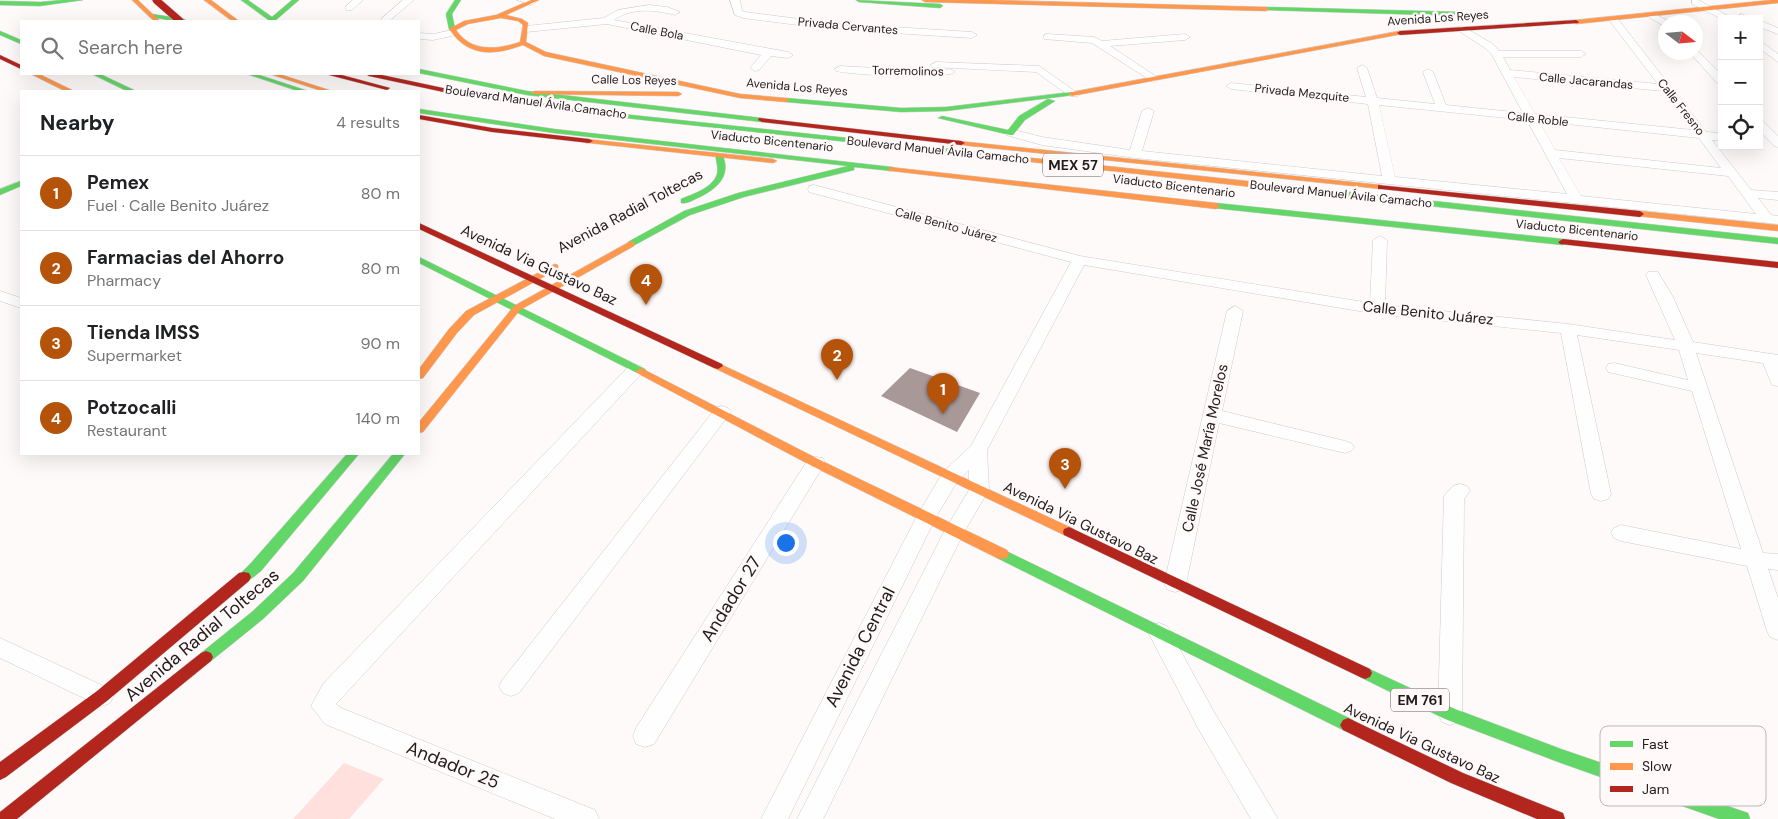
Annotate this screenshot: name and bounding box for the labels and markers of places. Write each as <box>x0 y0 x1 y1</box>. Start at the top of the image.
pin: 4 <box>630 264 662 305</box>
pin: 2 <box>821 339 853 380</box>
pin: 1 <box>927 373 959 414</box>
pin: 3 <box>1049 448 1081 489</box>

